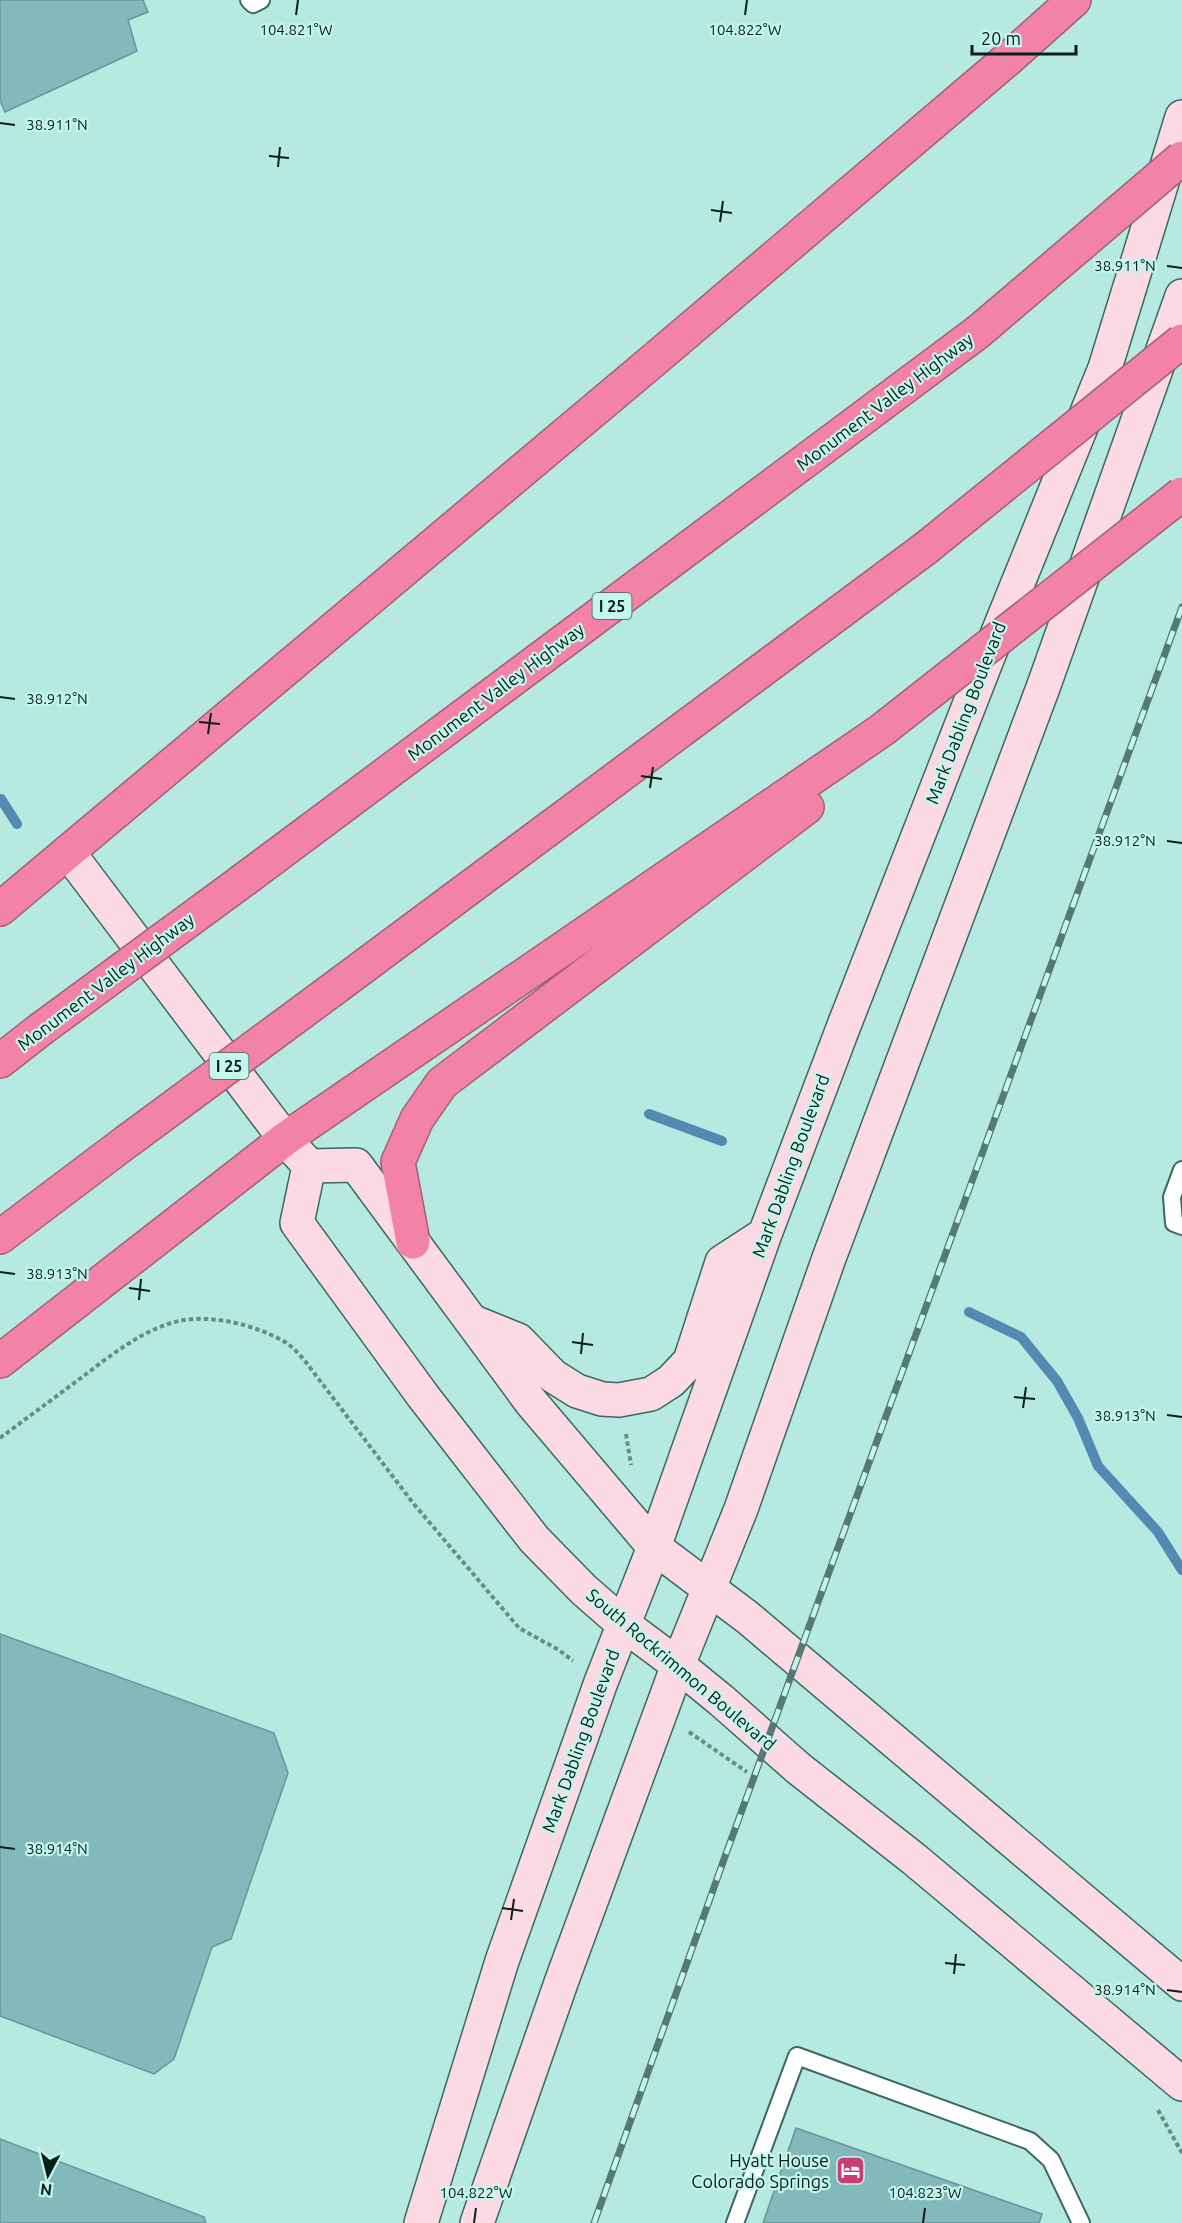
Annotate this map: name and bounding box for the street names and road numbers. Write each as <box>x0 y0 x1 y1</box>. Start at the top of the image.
street label: Monument Valley Highway <box>792 328 977 474</box>
road number: I 25 <box>592 593 632 619</box>
street label: Monument Valley Highway <box>403 618 588 764</box>
street label: Mark Dabling Boulevard <box>921 619 1009 807</box>
street label: Monument Valley Highway <box>13 908 198 1054</box>
road number: I 25 <box>210 1053 248 1079</box>
street label: Mark Dabling Boulevard <box>748 1071 833 1260</box>
street label: South Rockrimmon Boulevard <box>583 1584 780 1754</box>
street label: Mark Dabling Boulevard <box>538 1646 623 1835</box>

